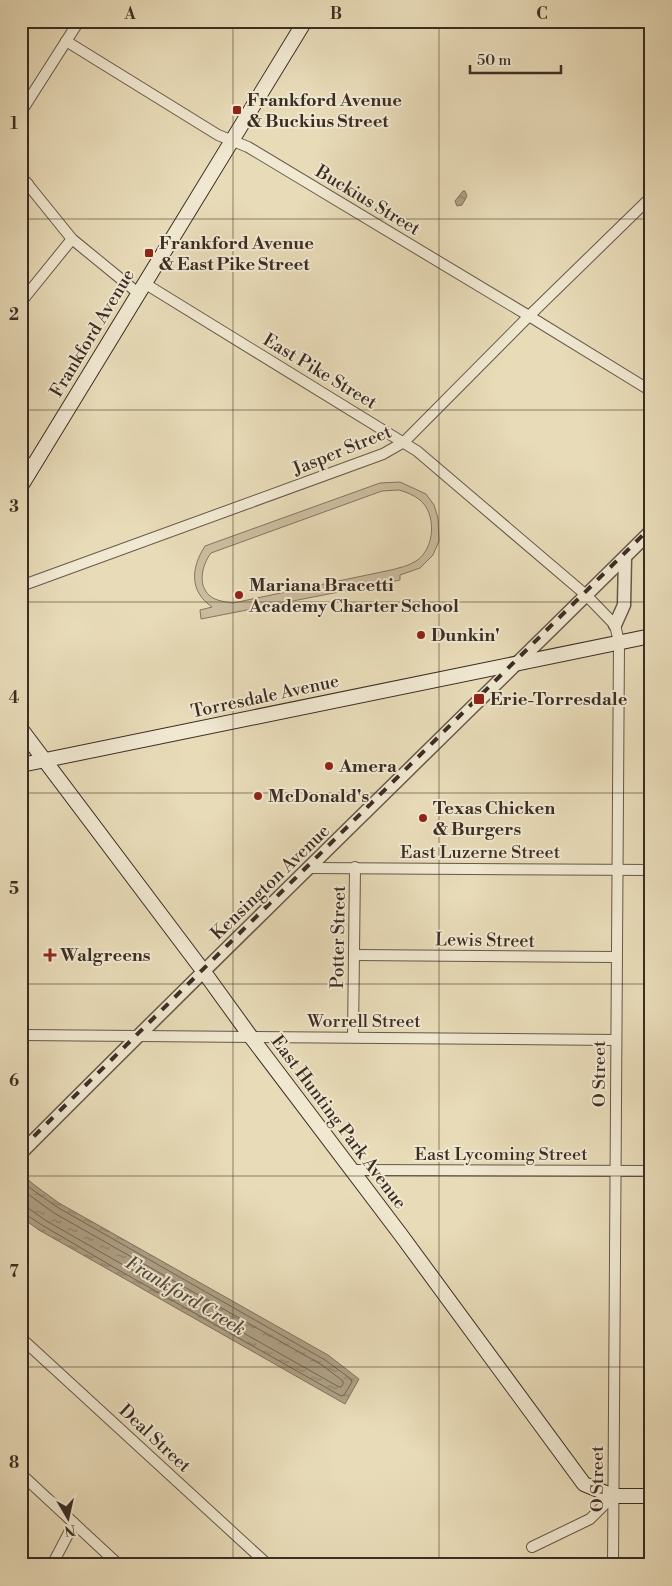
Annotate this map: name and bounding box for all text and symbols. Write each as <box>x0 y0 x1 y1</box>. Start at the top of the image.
text: A <box>123 4 136 24</box>
text: B <box>330 4 342 24</box>
text: C <box>536 4 548 24</box>
scale bar <box>470 42 561 74</box>
text: 50 m <box>477 51 511 70</box>
place label: Frankford Avenue & Buckius Street <box>247 89 402 133</box>
marker: Frankford Avenue & Buckius Street <box>231 104 243 116</box>
text: 1 <box>10 114 18 134</box>
street label: Buckius Street <box>310 160 425 241</box>
place label: Frankford Avenue & East Pike Street <box>159 232 314 276</box>
marker: Frankford Avenue & East Pike Street <box>143 247 155 259</box>
street label: Frankford Avenue <box>45 265 140 402</box>
text: 2 <box>9 305 19 325</box>
street label: East Pike Street <box>259 328 381 415</box>
street label: Jasper Street <box>289 420 396 481</box>
text: 3 <box>9 497 19 517</box>
place label: Mariana Bracetti Academy Charter School <box>248 574 459 618</box>
marker: Mariana Bracetti Academy Charter School <box>233 589 245 601</box>
place label: Dunkin' <box>431 624 500 647</box>
marker: Dunkin' <box>415 629 427 641</box>
street label: Torresdale Avenue <box>189 670 341 723</box>
text: 4 <box>9 688 20 708</box>
place label: Erie-Torresdale <box>490 688 628 711</box>
marker: Erie-Torresdale <box>472 692 486 706</box>
place label: Amera <box>338 755 397 778</box>
marker: Amera <box>323 760 335 772</box>
place label: McDonald's <box>268 785 369 808</box>
marker: McDonald's <box>252 790 264 802</box>
place label: Texas Chicken & Burgers <box>433 797 555 841</box>
marker: Texas Chicken & Burgers <box>417 812 429 824</box>
street label: Kensington Avenue <box>206 820 335 945</box>
street label: East Luzerne Street <box>400 841 561 864</box>
text: 5 <box>9 879 19 899</box>
street label: Potter Street <box>326 885 351 989</box>
street label: Lewis Street <box>435 928 536 953</box>
place label: Walgreens <box>59 944 151 967</box>
marker: Walgreens <box>44 949 56 961</box>
street label: Worrell Street <box>306 1010 421 1033</box>
street label: East Hunting Park Avenue <box>266 1031 411 1214</box>
street label: O Street <box>588 1040 611 1107</box>
text: 6 <box>9 1071 19 1091</box>
street label: East Lycoming Street <box>414 1143 588 1166</box>
water label: Frankford Creek <box>121 1250 250 1341</box>
text: 7 <box>9 1262 19 1282</box>
street label: Deal Street <box>114 1399 196 1478</box>
street label: O Street <box>586 1445 609 1512</box>
text: 8 <box>9 1453 19 1473</box>
north arrow <box>42 1494 92 1544</box>
text: N <box>63 1520 77 1540</box>

